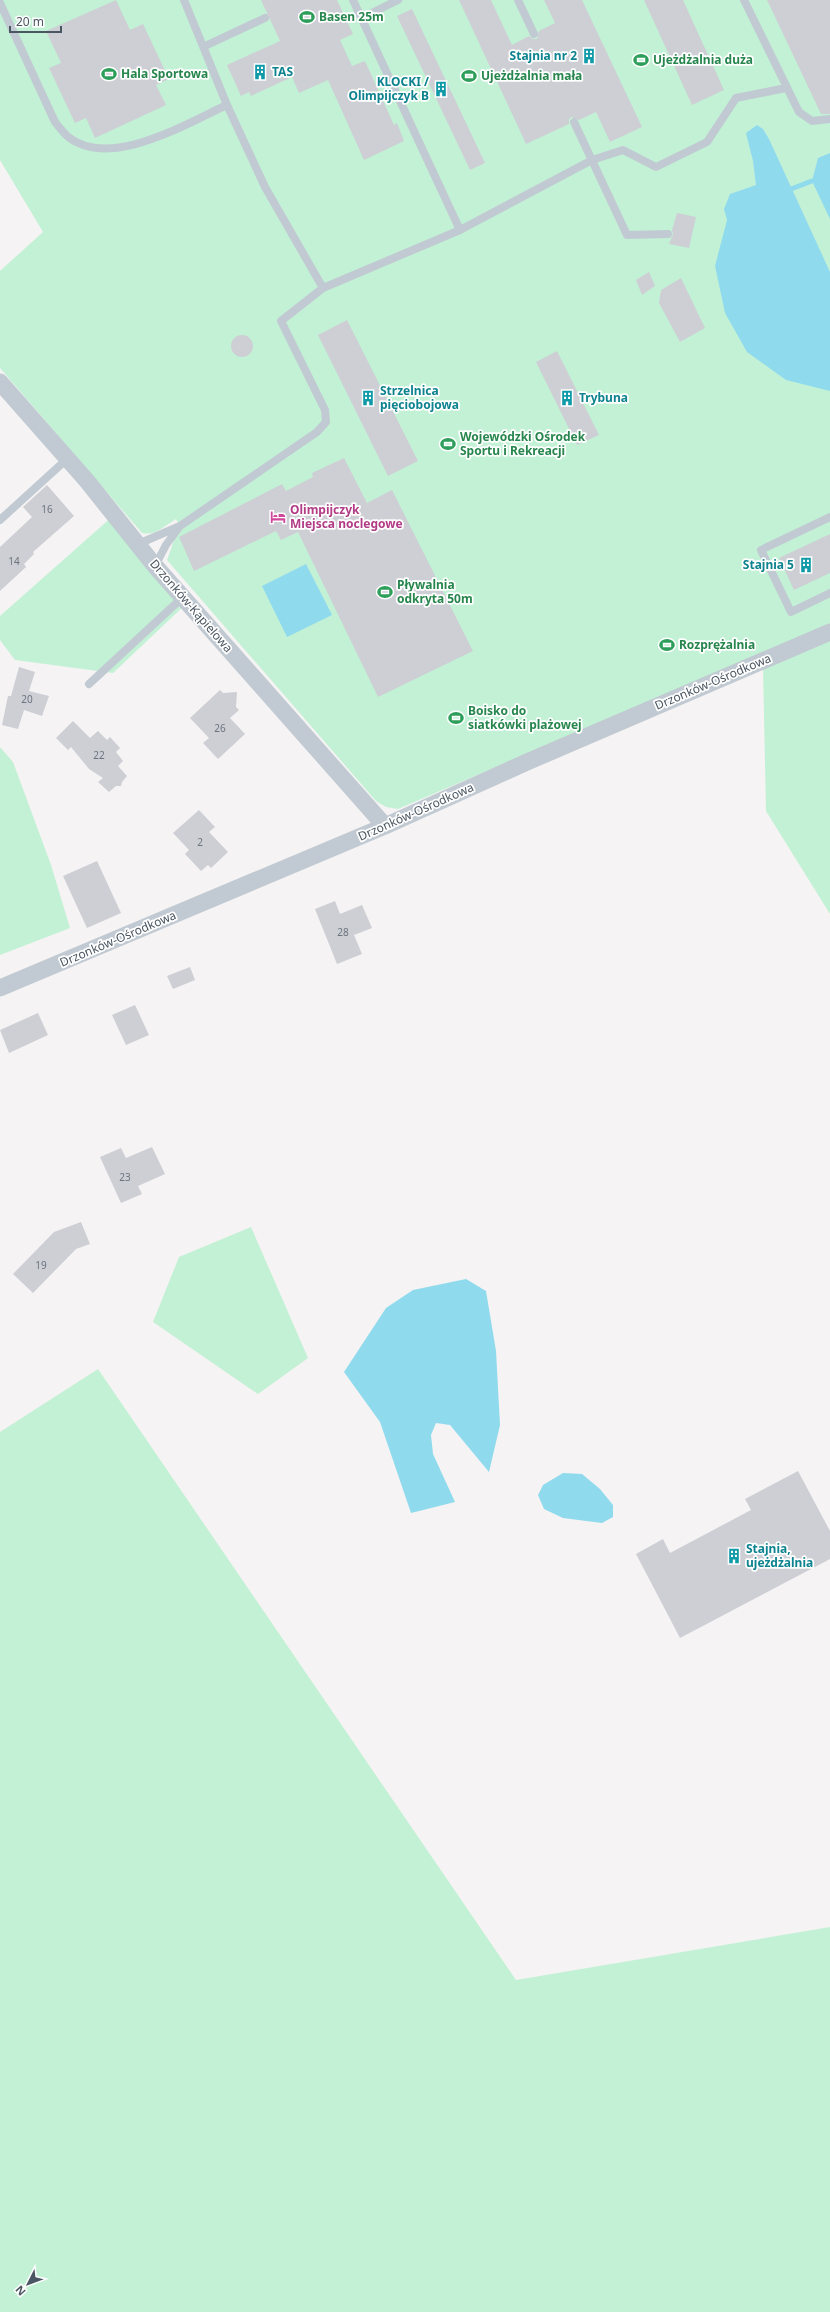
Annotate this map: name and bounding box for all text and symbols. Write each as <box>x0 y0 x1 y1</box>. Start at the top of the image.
scale bar <box>10 8 61 34</box>
sports icon: Basen 25m <box>298 8 316 26</box>
place label: Basen 25m <box>319 8 384 25</box>
text: 20 m <box>16 13 44 30</box>
place label: Stajnia nr 2 <box>510 47 577 64</box>
building icon: Stajnia nr 2 <box>580 47 598 65</box>
sports icon: Ujeżdżalnia duża <box>632 51 650 69</box>
place label: Ujeżdżalnia duża <box>653 51 753 68</box>
building icon: TAS <box>251 63 269 81</box>
place label: TAS <box>272 63 293 80</box>
sports icon: Hala Sportowa <box>100 65 118 83</box>
place label: Hala Sportowa <box>121 65 208 82</box>
sports icon: Ujeżdżalnia mała <box>460 67 478 85</box>
place label: Ujeżdżalnia mała <box>481 67 582 84</box>
place label: KLOCKI / Olimpijczyk B <box>348 73 429 104</box>
building icon: KLOCKI / Olimpijczyk B <box>432 80 450 98</box>
place label: Strzelnica pięciobojowa <box>380 382 459 413</box>
building icon: Strzelnica pięciobojowa <box>359 389 377 407</box>
building icon: Trybuna <box>558 389 576 407</box>
place label: Trybuna <box>579 389 628 406</box>
place label: Wojewódzki Ośrodek Sportu i Rekreacji <box>460 428 586 459</box>
sports icon: Wojewódzki Ośrodek Sportu i Rekreacji <box>439 435 457 453</box>
place label: Olimpijczyk Miejsca noclegowe <box>290 501 403 532</box>
house number: 16 <box>41 502 53 516</box>
hotel icon: Olimpijczyk Miejsca noclegowe <box>269 508 287 526</box>
house number: 14 <box>8 554 20 568</box>
street label: Drzonków-Kąpielowa <box>146 555 237 656</box>
place label: Stajnia 5 <box>743 556 794 573</box>
building icon: Stajnia 5 <box>797 556 815 574</box>
place label: Pływalnia odkryta 50m <box>397 576 473 607</box>
sports icon: Pływalnia odkryta 50m <box>376 583 394 601</box>
sports icon: Rozprężalnia <box>658 636 676 654</box>
place label: Rozprężalnia <box>679 636 755 653</box>
street label: Drzonków-Ośrodkowa <box>652 649 774 714</box>
house number: 20 <box>21 692 33 706</box>
place label: Boisko do siatkówki plażowej <box>468 702 582 733</box>
sports icon: Boisko do siatkówki plażowej <box>447 709 465 727</box>
house number: 26 <box>214 721 226 735</box>
house number: 22 <box>93 748 105 762</box>
street label: Drzonków-Ośrodkowa <box>355 778 476 845</box>
house number: 2 <box>197 835 203 849</box>
street label: Drzonków-Ośrodkowa <box>57 906 179 971</box>
house number: 28 <box>337 925 349 939</box>
house number: 23 <box>119 1170 131 1184</box>
house number: 19 <box>35 1258 47 1272</box>
place label: Stajnia, ujeżdżalnia <box>746 1540 813 1571</box>
building icon: Stajnia, ujeżdżalnia <box>725 1547 743 1565</box>
north arrow <box>8 2264 48 2304</box>
text: N <box>12 2283 29 2299</box>

